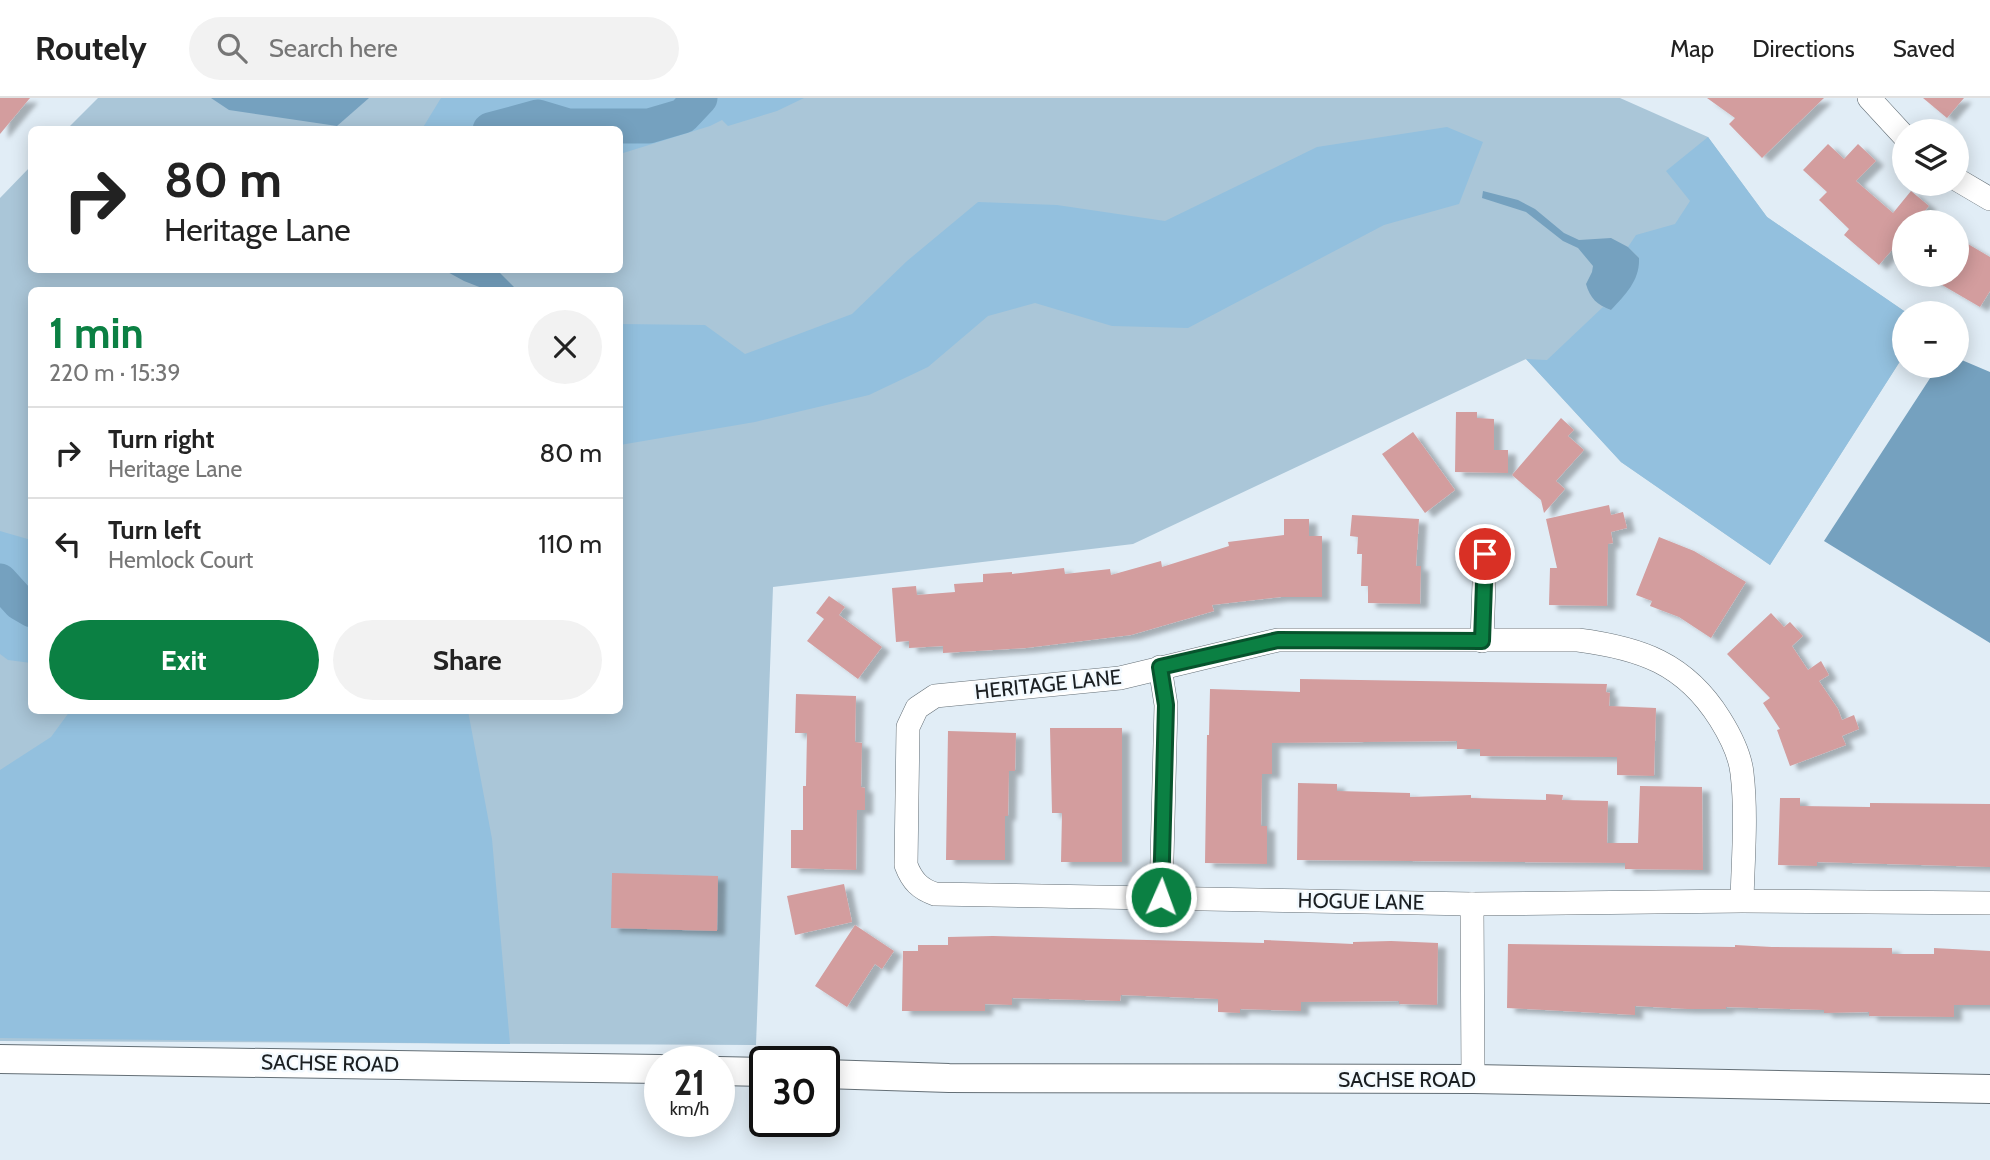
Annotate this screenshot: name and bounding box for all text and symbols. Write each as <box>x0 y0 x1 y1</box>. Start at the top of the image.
search box <box>189 17 679 80</box>
text: Routely <box>35 28 147 68</box>
icon: search <box>213 29 251 67</box>
text: Search here <box>269 32 398 64</box>
text: Map <box>1670 34 1714 63</box>
text: Directions <box>1752 34 1855 63</box>
text: Saved <box>1893 34 1955 63</box>
map controls <box>1892 119 1969 378</box>
button: layers <box>1892 119 1969 196</box>
text: 80 m <box>164 150 282 209</box>
icon: right <box>49 154 140 245</box>
text: Heritage Lane <box>164 210 351 249</box>
button: + <box>1892 210 1969 287</box>
button: − <box>1892 301 1969 378</box>
text: 1 min <box>49 307 144 359</box>
button: close <box>528 310 602 384</box>
text: 220 m · 15:39 <box>49 359 181 387</box>
text: Turn right <box>108 423 214 455</box>
icon: right <box>49 434 87 472</box>
text: 80 m <box>539 437 602 469</box>
text: Heritage Lane <box>108 455 242 483</box>
text: Turn left <box>108 514 201 546</box>
pin <box>1455 524 1515 584</box>
icon: left <box>49 525 87 563</box>
text: 110 m <box>538 528 602 560</box>
icon: arrive <box>1466 535 1504 573</box>
text: Hemlock Court <box>108 546 253 574</box>
button: Exit <box>49 620 319 700</box>
button: Share <box>333 620 602 700</box>
street label: HERITAGE LANE <box>973 664 1123 704</box>
position arrow <box>1124 860 1198 934</box>
street label: HOGUE LANE <box>1298 887 1424 915</box>
speed limit sign: 30 <box>749 1046 840 1137</box>
street label: SACHSE ROAD <box>261 1049 399 1077</box>
text: 21 <box>674 1061 705 1104</box>
street label: SACHSE ROAD <box>1338 1067 1476 1092</box>
text: km/h <box>670 1098 709 1120</box>

